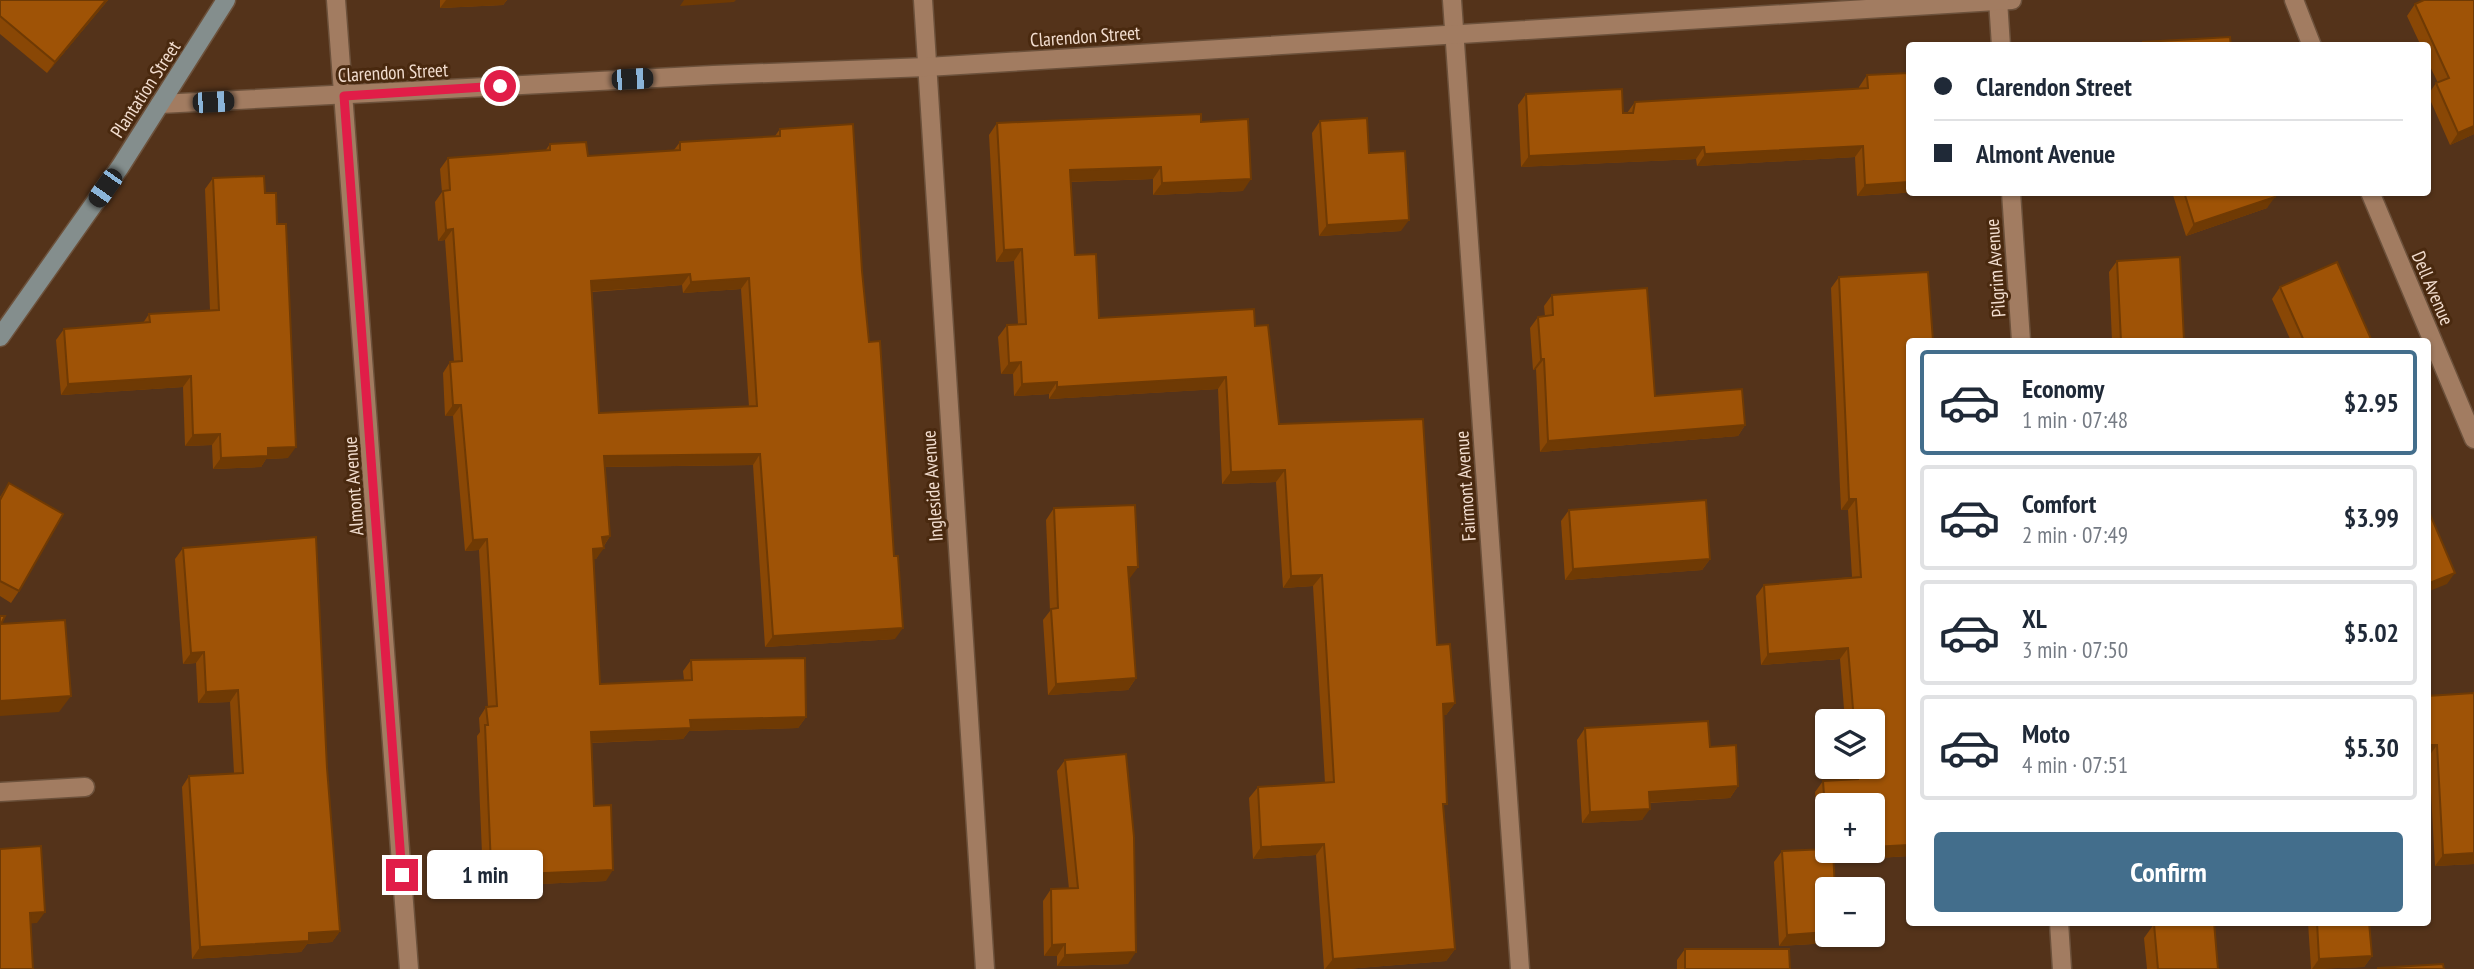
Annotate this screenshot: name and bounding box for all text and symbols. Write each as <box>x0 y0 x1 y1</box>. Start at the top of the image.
street label: Clarendon Street <box>1029 20 1142 52</box>
street label: Plantation Street <box>105 35 186 142</box>
street label: Clarendon Street <box>337 57 449 87</box>
car <box>611 67 654 91</box>
route start <box>484 70 516 102</box>
text: Clarendon Street <box>1976 70 2132 103</box>
car <box>192 90 235 114</box>
text: Almont Avenue <box>1976 137 2115 170</box>
car <box>85 165 126 211</box>
street label: Pilgrim Avenue <box>1980 218 2010 318</box>
street label: Dell Avenue <box>2407 247 2459 329</box>
icon: car <box>1938 371 2001 434</box>
text: Economy <box>2022 372 2104 405</box>
text: $2.95 <box>2344 386 2399 419</box>
text: 1 min · 07:48 <box>2022 405 2128 434</box>
street label: Ingleside Avenue <box>916 429 948 542</box>
street label: Fairmont Avenue <box>1449 430 1481 542</box>
street label: Almont Avenue <box>338 436 368 536</box>
icon: car <box>1938 486 2001 549</box>
text: Comfort <box>2022 487 2096 520</box>
text: $3.99 <box>2344 501 2399 534</box>
text: 2 min · 07:49 <box>2022 520 2128 549</box>
icon: car <box>1938 601 2001 664</box>
text: XL <box>2022 602 2047 635</box>
text: $5.02 <box>2344 616 2399 649</box>
text: 3 min · 07:50 <box>2022 635 2128 664</box>
map controls <box>1815 709 1885 947</box>
button: layers <box>1815 709 1885 779</box>
icon: car <box>1938 716 2001 779</box>
text: Moto <box>2022 717 2070 750</box>
text: $5.30 <box>2344 731 2399 764</box>
text: 4 min · 07:51 <box>2022 750 2128 779</box>
button: + <box>1815 793 1885 863</box>
button: Confirm <box>1934 832 2403 912</box>
callout: 1 min <box>426 850 542 900</box>
route end <box>386 859 418 891</box>
text: 1 min <box>462 860 508 889</box>
button: − <box>1815 877 1885 947</box>

